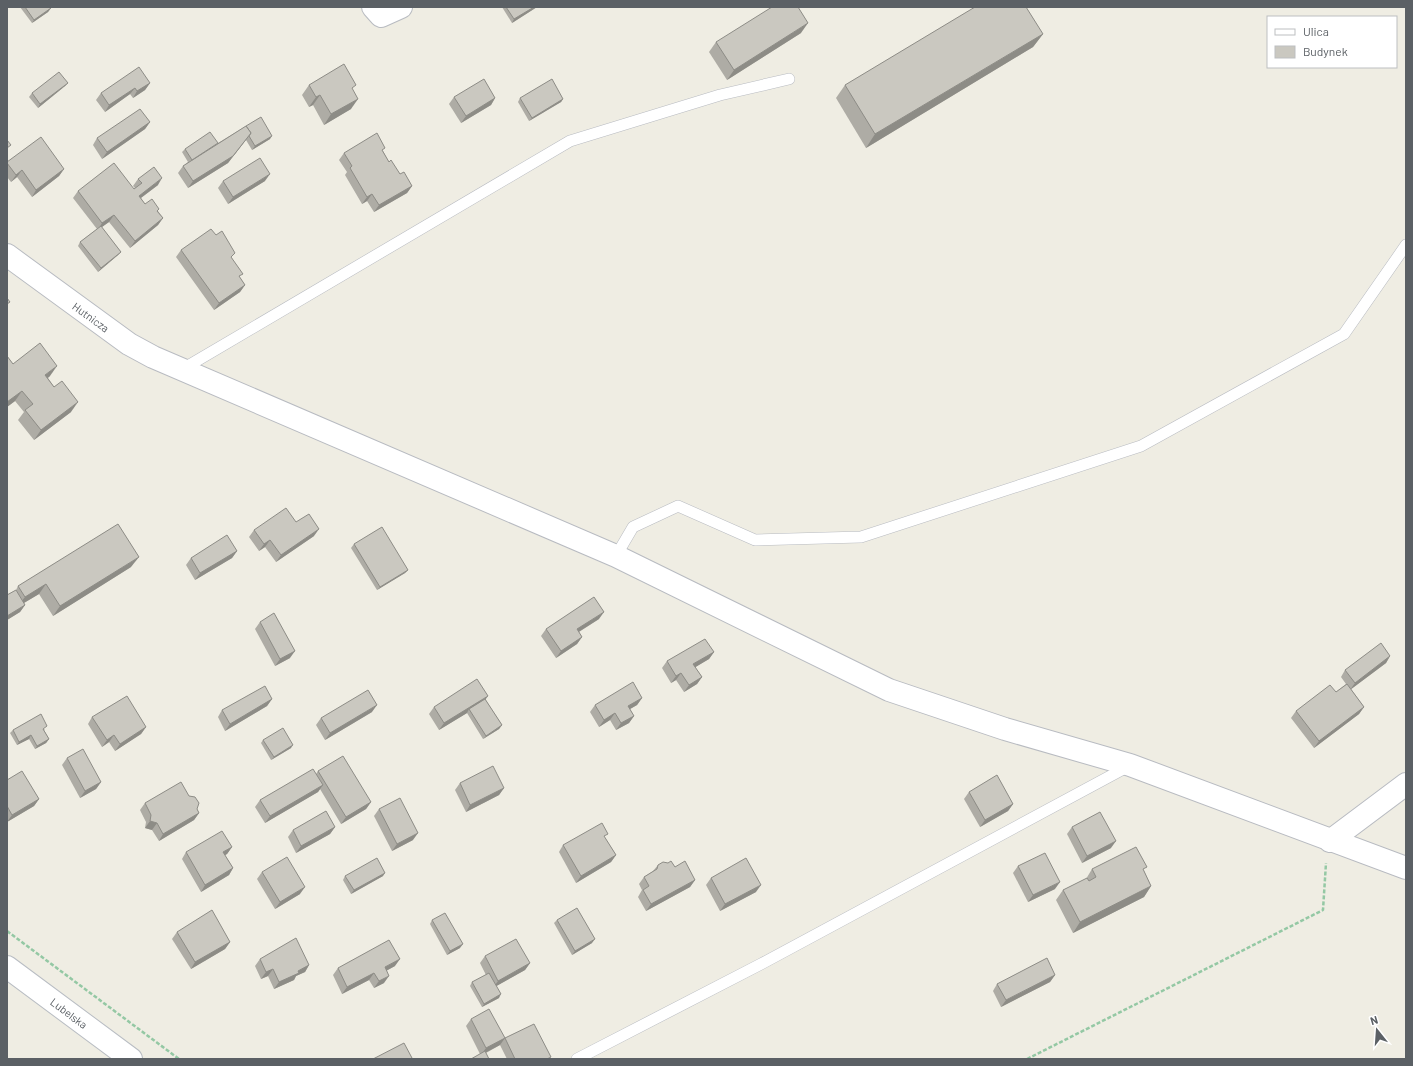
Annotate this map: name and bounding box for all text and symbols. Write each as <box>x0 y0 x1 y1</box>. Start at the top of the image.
legend <box>1267 16 1397 68</box>
text: Ulica <box>1303 24 1329 38</box>
text: Budynek <box>1303 44 1348 58</box>
street label: Hutnicza <box>70 299 112 335</box>
street label: Lubelska <box>48 995 90 1031</box>
north arrow <box>1357 1010 1397 1050</box>
text: N <box>1369 1013 1379 1027</box>

